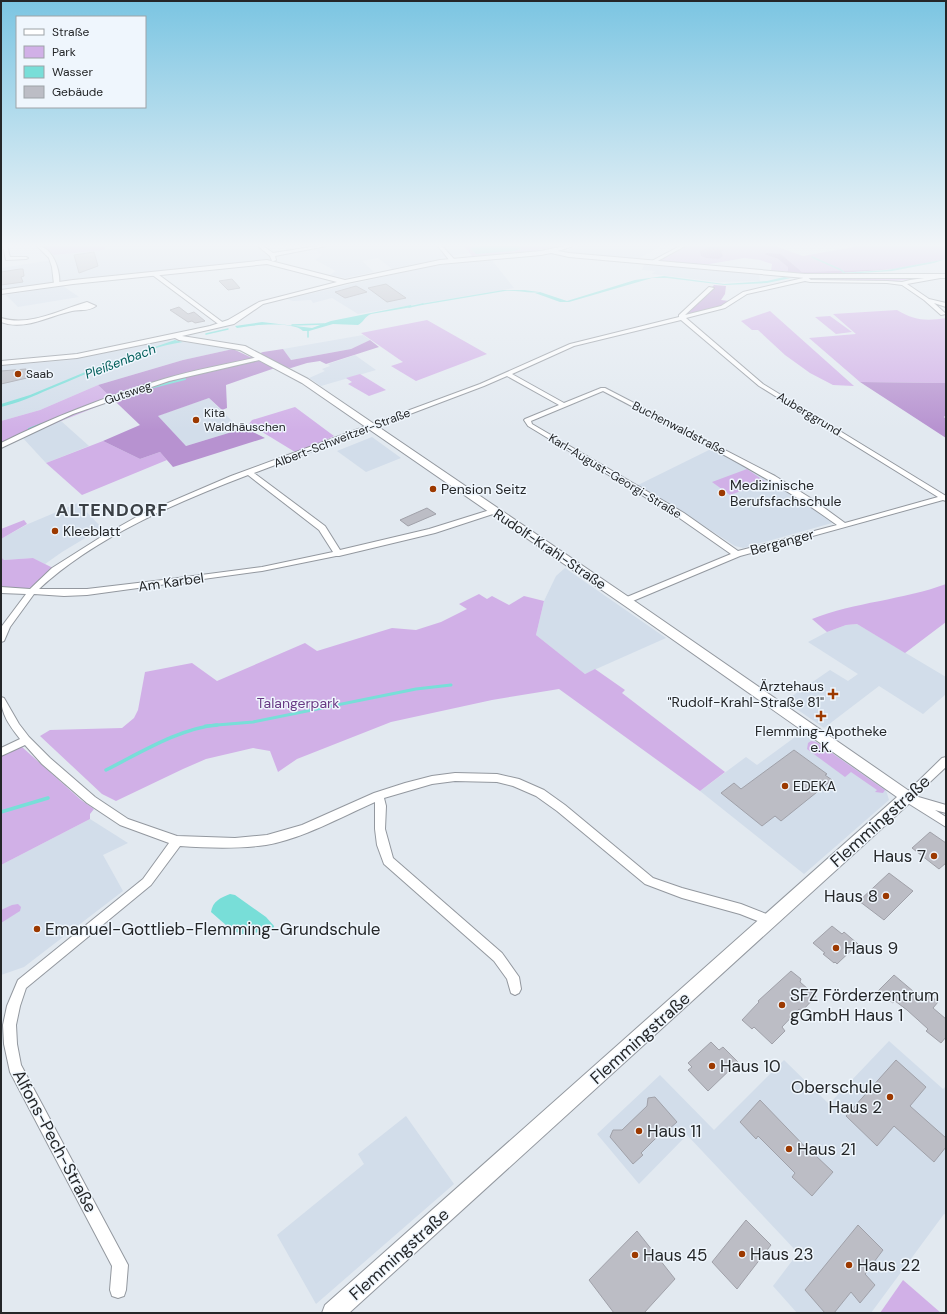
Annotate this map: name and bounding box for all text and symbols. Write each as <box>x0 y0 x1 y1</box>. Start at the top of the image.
legend <box>16 16 146 108</box>
text: Straße <box>52 24 89 40</box>
text: Park <box>52 44 76 60</box>
text: Wasser <box>52 64 93 80</box>
text: Gebäude <box>52 84 103 100</box>
water label: Pleißenbach <box>82 340 158 383</box>
place label: Saab <box>26 366 54 382</box>
marker: Saab <box>13 369 23 379</box>
street label: Gutsweg <box>102 377 154 409</box>
street label: Auberggrund <box>774 388 844 440</box>
street label: Buchenwaldstraße <box>629 397 729 459</box>
street label: Albert-Schweitzer-Straße <box>271 404 413 471</box>
place label: Kita Waldhäuschen <box>204 405 286 435</box>
marker: Kita Waldhäuschen <box>191 415 201 425</box>
street label: Karl-August-Georgi-Straße <box>546 430 685 522</box>
place label: Medizinische Berufsfachschule <box>730 476 842 510</box>
place label: Pension Seitz <box>441 480 526 498</box>
marker: Pension Seitz <box>428 484 438 494</box>
marker: Medizinische Berufsfachschule <box>717 488 727 498</box>
district label: ALTENDORF <box>56 498 168 522</box>
street label: Rudolf-Krahl-Straße <box>490 505 610 593</box>
place label: Kleeblatt <box>63 522 120 540</box>
street label: Berganger <box>748 525 816 559</box>
marker: Kleeblatt <box>50 526 60 536</box>
street label: Am Karbel <box>137 568 205 596</box>
place label: Ärztehaus "Rudolf-Krahl-Straße 81" <box>668 677 824 711</box>
marker: Ärztehaus "Rudolf-Krahl-Straße 81" <box>827 688 839 700</box>
park label: Talangerpark <box>257 694 339 712</box>
marker: Flemming-Apotheke e.K. <box>816 711 826 721</box>
place label: Flemming-Apotheke e.K. <box>755 722 887 756</box>
street label: Flemmingstraße <box>825 770 935 872</box>
place label: EDEKA <box>793 777 836 795</box>
marker: EDEKA <box>780 781 790 791</box>
place label: Haus 7 <box>873 845 926 867</box>
marker: Haus 7 <box>929 851 939 861</box>
place label: Haus 8 <box>824 885 878 907</box>
marker: Haus 8 <box>881 891 891 901</box>
place label: Emanuel-Gottlieb-Flemming-Grundschule <box>45 918 380 940</box>
marker: Emanuel-Gottlieb-Flemming-Grundschule <box>32 924 42 934</box>
place label: Haus 9 <box>844 937 898 959</box>
marker: Haus 9 <box>831 943 841 953</box>
place label: SFZ Förderzentrum gGmbH Haus 1 <box>790 984 939 1026</box>
street label: Flemmingstraße <box>585 987 695 1089</box>
marker: SFZ Förderzentrum gGmbH Haus 1 <box>777 1000 787 1010</box>
place label: Haus 10 <box>720 1055 781 1077</box>
marker: Haus 10 <box>707 1061 717 1071</box>
street label: Alfons-Pech-Straße <box>8 1066 102 1216</box>
place label: Oberschule Haus 2 <box>791 1076 882 1118</box>
marker: Oberschule Haus 2 <box>885 1092 895 1102</box>
place label: Haus 11 <box>647 1120 701 1142</box>
marker: Haus 11 <box>634 1126 644 1136</box>
place label: Haus 21 <box>797 1138 856 1160</box>
marker: Haus 21 <box>784 1144 794 1154</box>
street label: Flemmingstraße <box>344 1203 454 1305</box>
place label: Haus 23 <box>750 1243 813 1265</box>
place label: Haus 45 <box>643 1244 707 1266</box>
marker: Haus 23 <box>737 1249 747 1259</box>
marker: Haus 45 <box>630 1250 640 1260</box>
place label: Haus 22 <box>857 1254 920 1276</box>
marker: Haus 22 <box>844 1260 854 1270</box>

